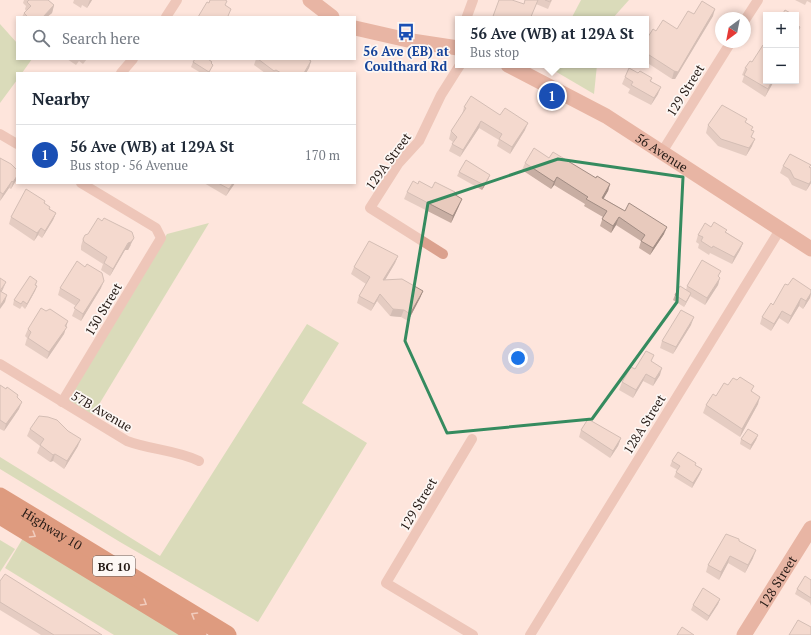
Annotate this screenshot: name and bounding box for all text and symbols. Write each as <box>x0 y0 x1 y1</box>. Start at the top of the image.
north arrow <box>715 12 751 48</box>
map controls <box>763 12 799 84</box>
button: + <box>763 12 799 48</box>
search box <box>16 16 356 60</box>
popup <box>455 16 649 68</box>
bus stop icon: 56 Ave (EB) at Coulthard Rd <box>396 22 416 42</box>
text: 56 Ave (WB) at 129A St <box>470 23 634 43</box>
icon: search <box>30 27 52 49</box>
text: Search here <box>62 28 140 48</box>
place label: 56 Ave (EB) at Coulthard Rd <box>363 42 450 75</box>
text: Bus stop <box>470 43 519 61</box>
button: − <box>763 48 799 84</box>
street label: 129 Street <box>662 60 708 120</box>
pin: 1 <box>539 81 565 111</box>
text: Nearby <box>32 87 90 110</box>
street label: 129A Street <box>361 128 415 193</box>
street label: 56 Avenue <box>632 128 692 176</box>
text: 56 Ave (WB) at 129A St <box>70 136 234 156</box>
text: 1 <box>41 146 49 164</box>
text: 170 m <box>305 146 340 164</box>
text: Bus stop · 56 Avenue <box>70 156 188 174</box>
street label: 130 Street <box>80 279 126 339</box>
your location <box>508 348 528 368</box>
street label: 57B Avenue <box>68 386 136 436</box>
street label: 128A Street <box>619 391 670 457</box>
street label: 129 Street <box>395 474 441 534</box>
street label: Highway 10 <box>19 503 86 554</box>
one-way arrow <box>29 531 36 538</box>
street label: 128 Street <box>754 552 801 611</box>
road number: BC 10 <box>93 556 135 576</box>
one-way arrow <box>140 598 147 606</box>
one-way arrow <box>191 612 198 619</box>

